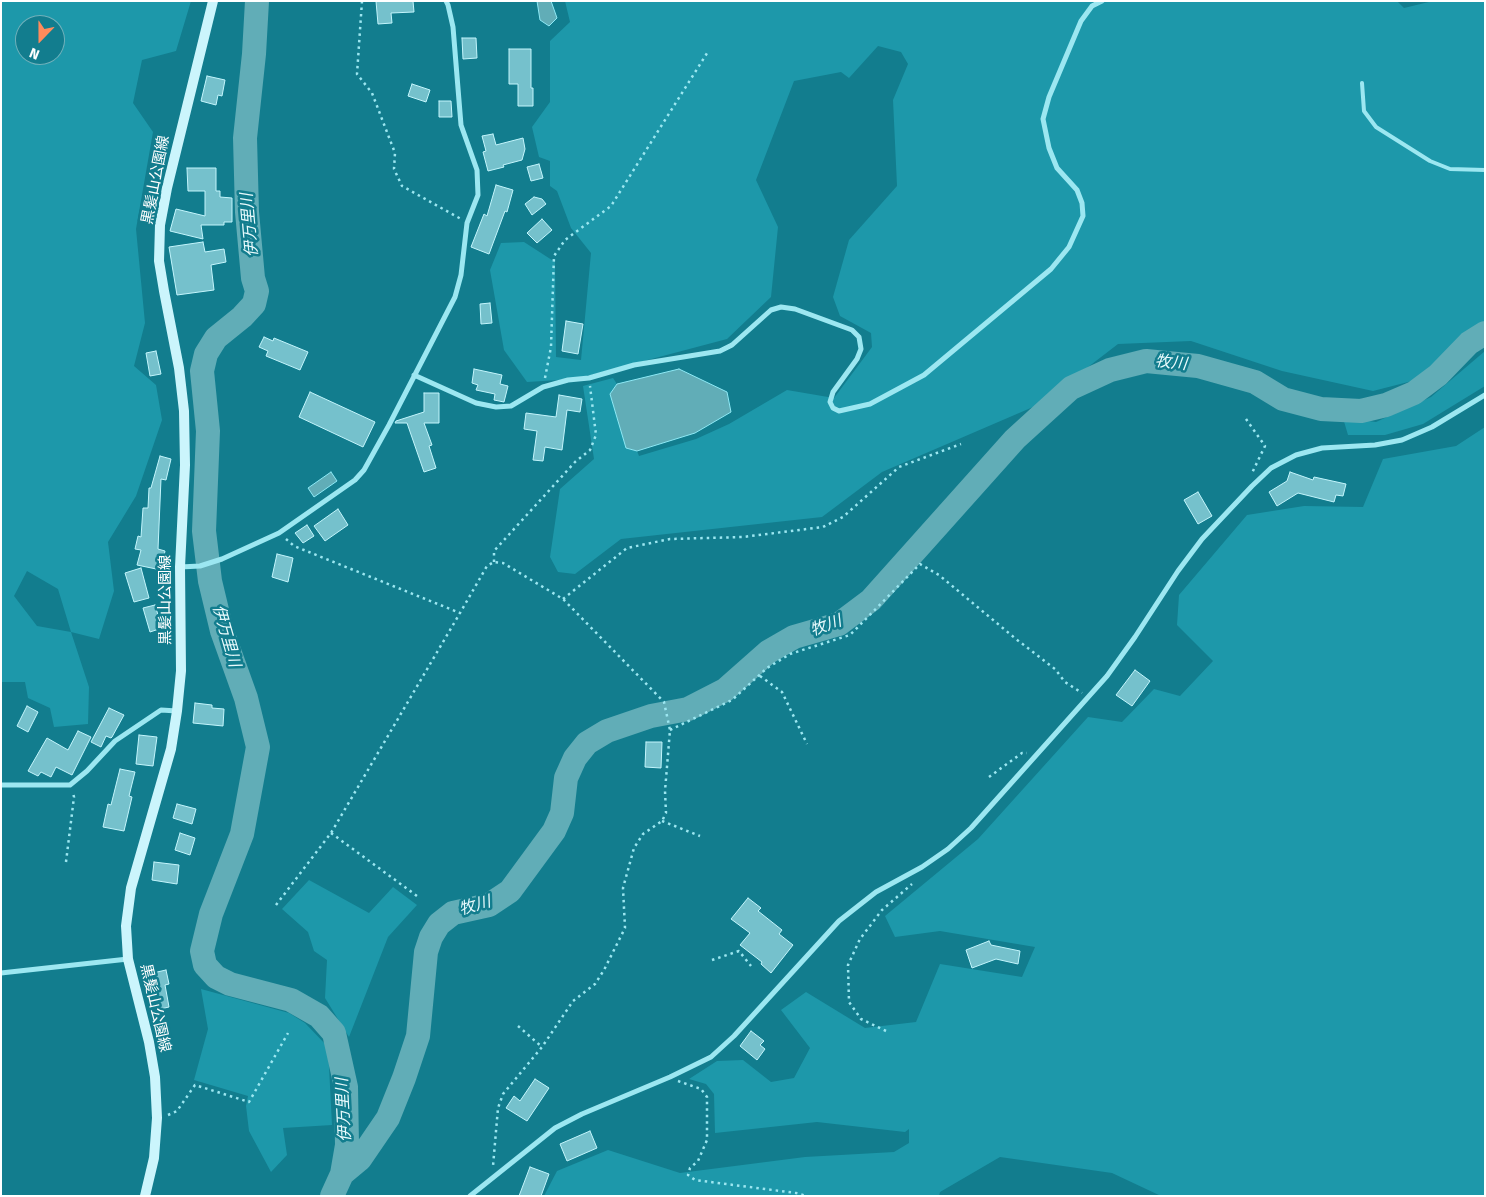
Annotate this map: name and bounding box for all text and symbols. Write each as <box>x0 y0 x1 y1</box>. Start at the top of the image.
north arrow <box>15 15 65 65</box>
text: N <box>27 44 42 63</box>
street label: 黒髪山公園線 <box>139 134 173 226</box>
water label: 伊万里川 <box>238 192 262 258</box>
water label: 牧川 <box>1154 352 1188 374</box>
street label: 黒髪山公園線 <box>157 555 175 645</box>
water label: 伊万里川 <box>208 603 244 669</box>
water label: 牧川 <box>808 612 844 640</box>
water label: 牧川 <box>457 892 493 920</box>
street label: 黒髪山公園線 <box>136 962 174 1054</box>
water label: 伊万里川 <box>333 1078 355 1142</box>

